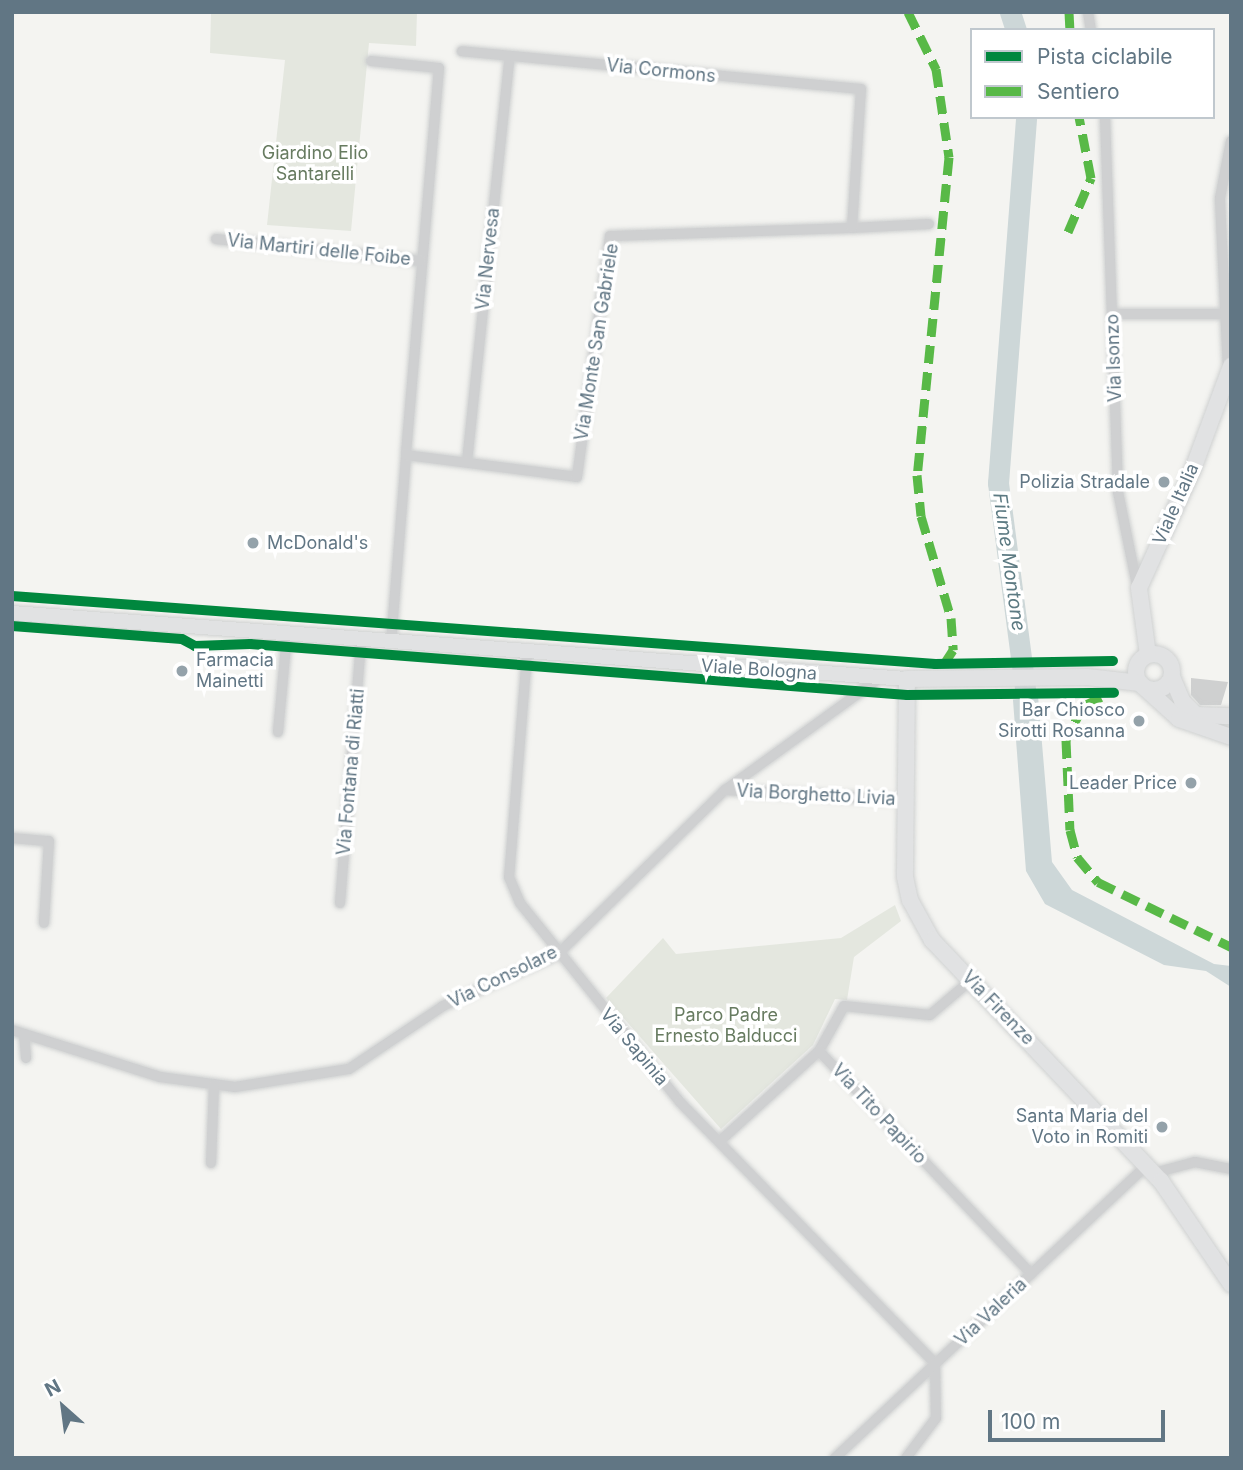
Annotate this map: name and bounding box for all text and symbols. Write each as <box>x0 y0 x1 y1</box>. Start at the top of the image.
legend <box>970 28 1215 119</box>
text: Pista ciclabile <box>1037 44 1173 69</box>
street label: Via Cormons <box>605 55 717 87</box>
text: Sentiero <box>1037 79 1119 104</box>
park label: Giardino Elio Santarelli <box>262 143 368 186</box>
street label: Via Nervesa <box>472 207 504 311</box>
street label: Via Martiri delle Foibe <box>226 230 412 270</box>
street label: Via Monte San Gabriele <box>571 242 623 442</box>
street label: Via Isonzo <box>1102 314 1126 402</box>
street label: Viale Italia <box>1148 460 1204 548</box>
place label: Polizia Stradale <box>1019 471 1150 493</box>
marker: Polizia Stradale <box>1156 474 1172 490</box>
water label: Fiume Montone <box>988 491 1030 633</box>
place label: McDonald's <box>267 532 368 554</box>
marker: McDonald's <box>245 535 261 551</box>
place label: Farmacia Mainetti <box>196 650 274 692</box>
street label: Viale Bologna <box>700 655 818 685</box>
marker: Farmacia Mainetti <box>174 663 190 679</box>
street label: Via Fontana di Riatti <box>333 688 369 856</box>
place label: Bar Chiosco Sirotti Rosanna <box>998 700 1125 742</box>
marker: Bar Chiosco Sirotti Rosanna <box>1131 713 1147 729</box>
place label: Leader Price <box>1069 772 1177 794</box>
marker: Leader Price <box>1183 775 1199 791</box>
street label: Via Borghetto Livia <box>736 780 896 810</box>
street label: Via Consolare <box>445 941 561 1013</box>
street label: Via Firenze <box>957 966 1039 1050</box>
street label: Via Sapinia <box>595 1004 673 1090</box>
park label: Parco Padre Ernesto Balducci <box>655 1005 797 1048</box>
street label: Via Tito Papirio <box>827 1060 931 1168</box>
place label: Santa Maria del Voto in Romiti <box>1016 1106 1148 1148</box>
marker: Santa Maria del Voto in Romiti <box>1154 1119 1170 1135</box>
street label: Via Valeria <box>951 1273 1031 1351</box>
north arrow <box>28 1372 98 1442</box>
text: N <box>41 1374 65 1402</box>
scale bar <box>991 1396 1168 1440</box>
text: 100 m <box>1001 1409 1060 1434</box>

